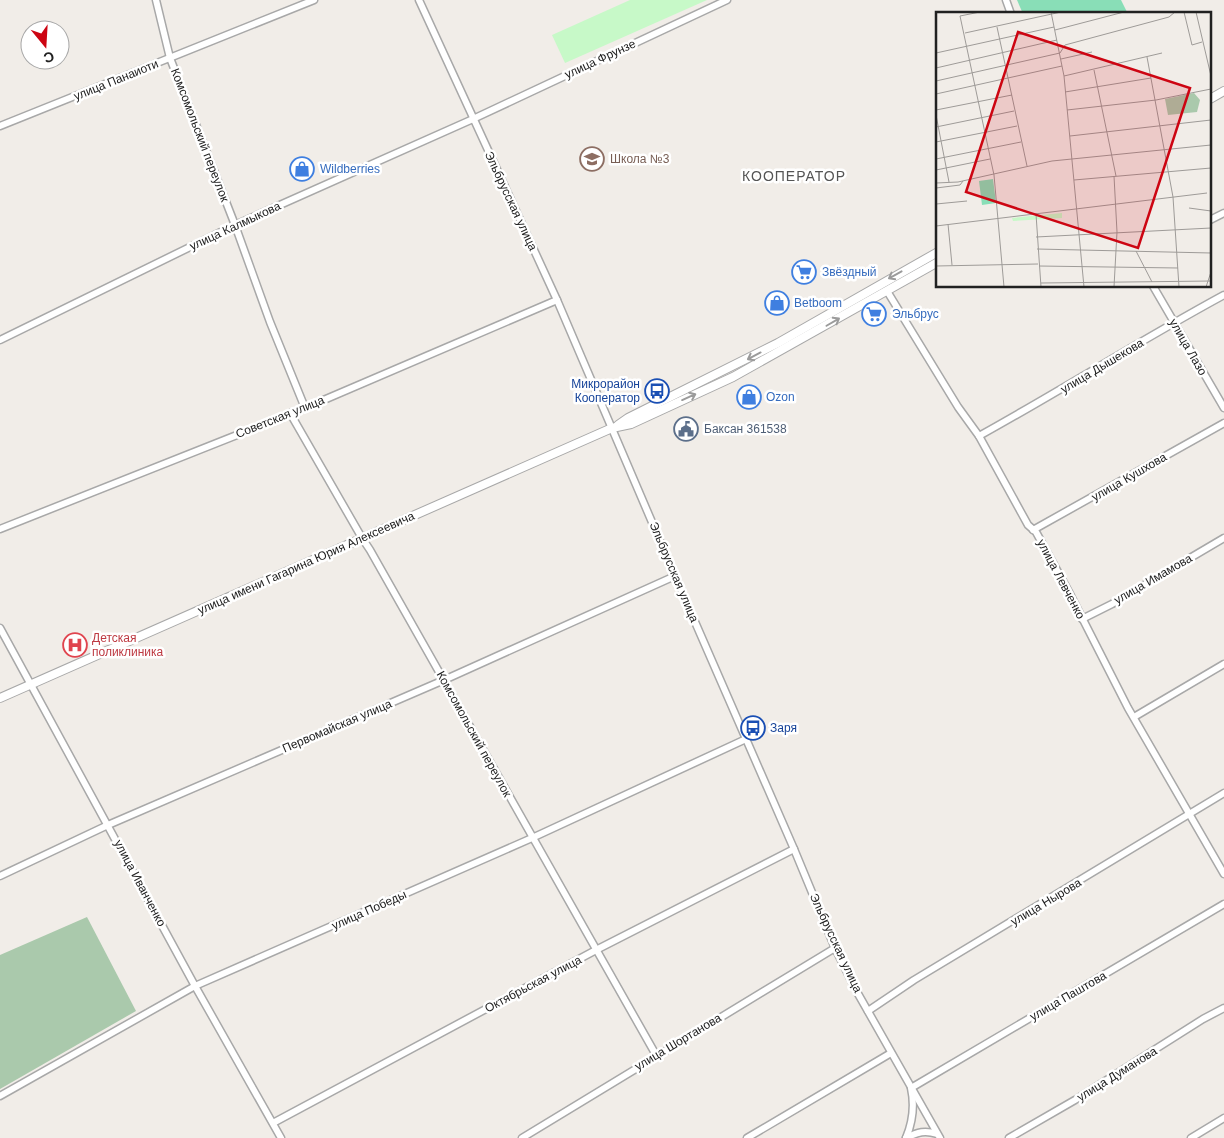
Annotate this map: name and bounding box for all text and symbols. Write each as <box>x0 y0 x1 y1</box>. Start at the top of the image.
inset map <box>936 12 1212 288</box>
north arrow <box>20 20 70 70</box>
street label: улица Фрунзе <box>562 36 638 82</box>
text: С <box>42 48 56 67</box>
street label: улица Панаиоти <box>72 57 160 103</box>
street label: Комсомольский переулок <box>168 66 232 204</box>
school or university icon: Школа №3 <box>579 146 605 172</box>
street label: Эльбрусская улица <box>482 149 540 253</box>
place label: Школа №3 <box>610 152 670 166</box>
shop icon: Wildberries <box>289 156 315 182</box>
place label: Wildberries <box>320 162 380 176</box>
district label: КООПЕРАТОР <box>742 168 846 184</box>
street label: улица Калмыкова <box>187 199 283 253</box>
supermarket icon: Звёздный <box>791 259 817 285</box>
place label: Звёздный <box>822 265 877 279</box>
one-way arrow <box>889 271 903 281</box>
shop icon: Betboom <box>764 290 790 316</box>
place label: Betboom <box>794 296 842 310</box>
supermarket icon: Эльбрус <box>861 301 887 327</box>
place label: Эльбрус <box>892 307 939 321</box>
one-way arrow <box>826 316 840 326</box>
street label: улица Лазо <box>1166 316 1210 378</box>
street label: улица Дышекова <box>1058 336 1146 396</box>
one-way arrow <box>747 352 762 361</box>
place label: Микрорайон Кооператор <box>571 377 640 405</box>
bus stop icon: Микрорайон Кооператор <box>644 378 670 404</box>
shop icon: Ozon <box>736 384 762 410</box>
place label: Ozon <box>766 390 795 404</box>
one-way arrow <box>681 392 696 401</box>
street label: Советская улица <box>234 393 327 441</box>
public building icon: Баксан 361538 <box>673 416 699 442</box>
place label: Баксан 361538 <box>704 422 787 436</box>
street label: улица Кушхова <box>1089 450 1169 504</box>
street label: улица имени Гагарина Юрия Алексеевича <box>196 509 417 617</box>
street label: Эльбрусская улица <box>647 520 702 625</box>
street label: улица Левченко <box>1034 537 1088 622</box>
street label: улица Имамова <box>1112 551 1195 607</box>
place label: Детская поликлиника <box>92 631 164 659</box>
hospital icon: Детская поликлиника <box>62 632 88 658</box>
street label: Комсомольский переулок <box>434 669 515 800</box>
street label: Первомайская улица <box>280 696 394 755</box>
bus stop icon: Заря <box>740 715 766 741</box>
place label: Заря <box>770 721 797 735</box>
street label: улица Иванченко <box>111 837 169 929</box>
street label: улица Нырова <box>1008 875 1084 929</box>
street label: улица Победы <box>329 887 409 933</box>
street label: Эльбрусская улица <box>807 891 865 995</box>
street label: Октябрьская улица <box>482 952 584 1015</box>
street label: улица Паштова <box>1027 968 1109 1024</box>
street label: улица Шортанова <box>632 1010 724 1073</box>
street label: улица Думанова <box>1074 1044 1160 1104</box>

